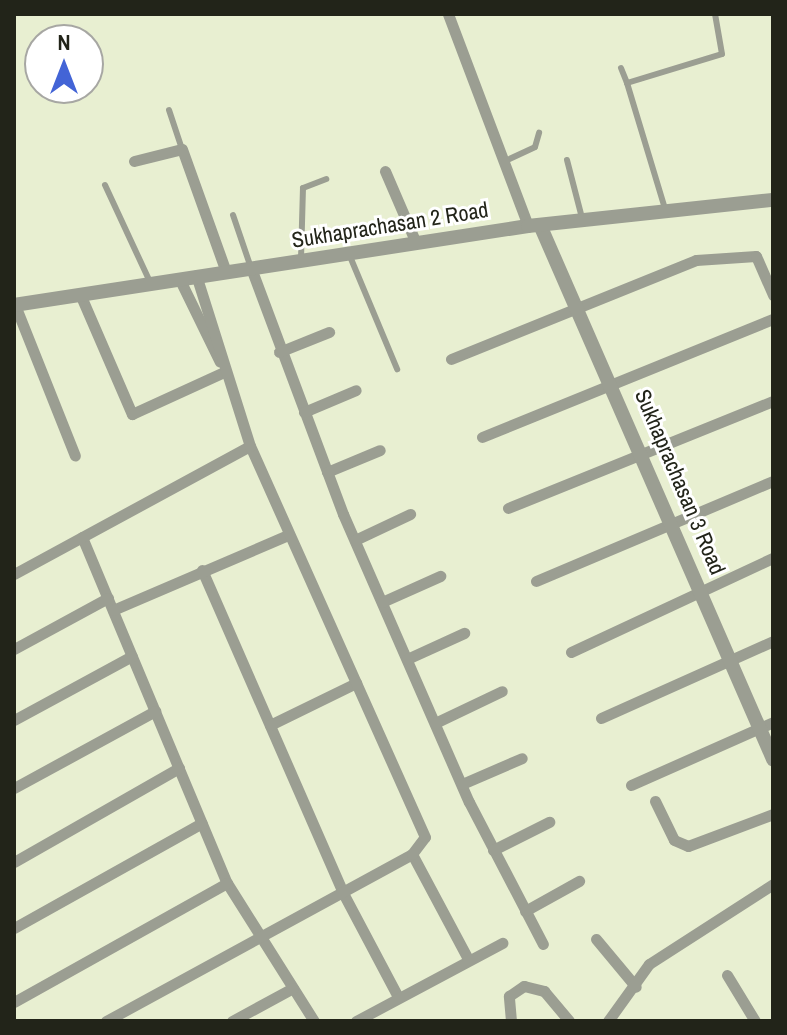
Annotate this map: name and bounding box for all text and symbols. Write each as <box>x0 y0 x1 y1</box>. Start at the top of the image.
north arrow <box>24 24 104 104</box>
text: N <box>57 27 71 57</box>
street label: Sukhaprachasan 2 Road <box>290 196 490 254</box>
street label: Sukhaprachasan 3 Road <box>629 385 731 579</box>

